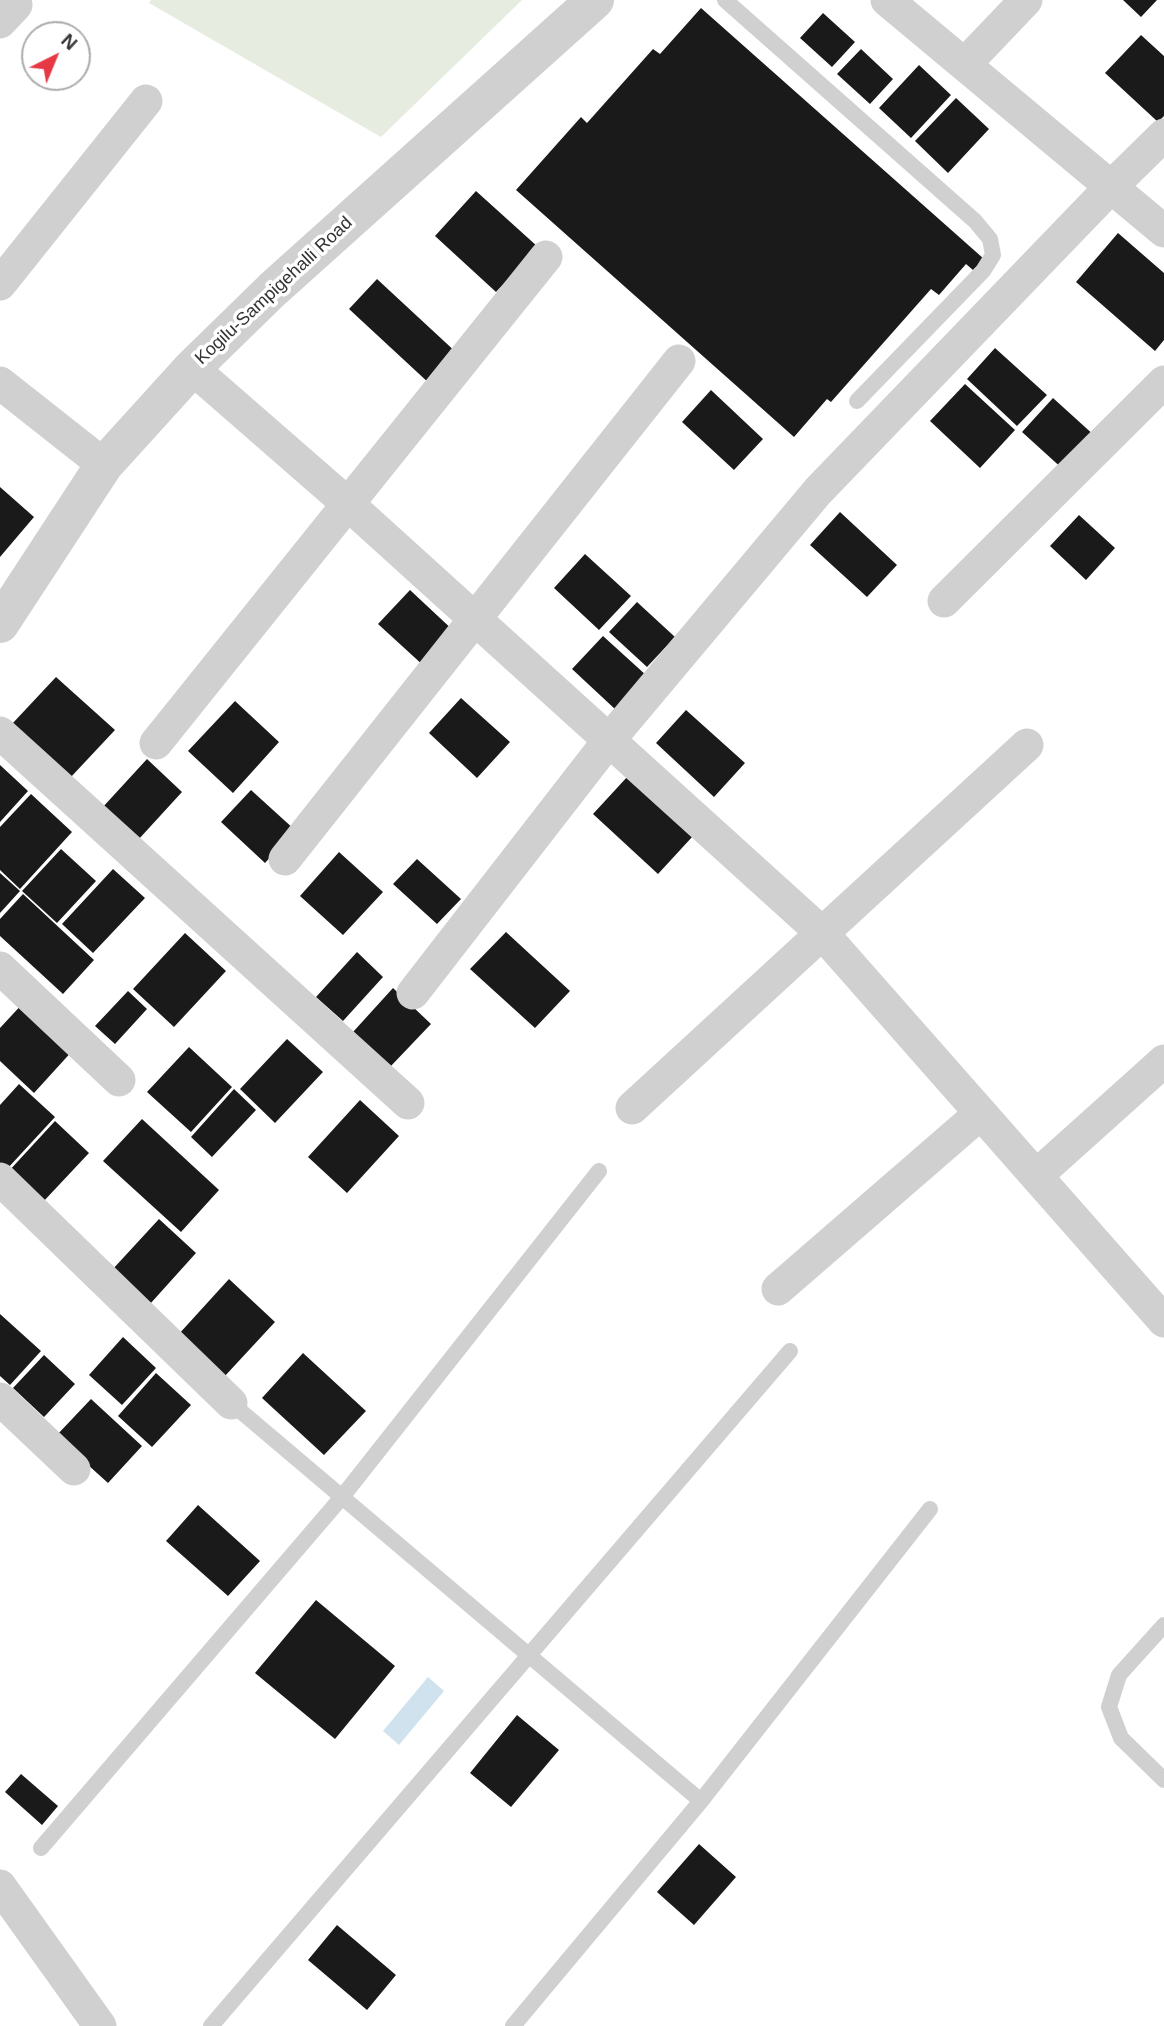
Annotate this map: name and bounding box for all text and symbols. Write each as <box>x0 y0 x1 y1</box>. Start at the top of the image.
north arrow <box>21 21 91 91</box>
text: N <box>57 29 81 54</box>
street label: Kogilu-Sampigehalli Road <box>191 212 357 370</box>

